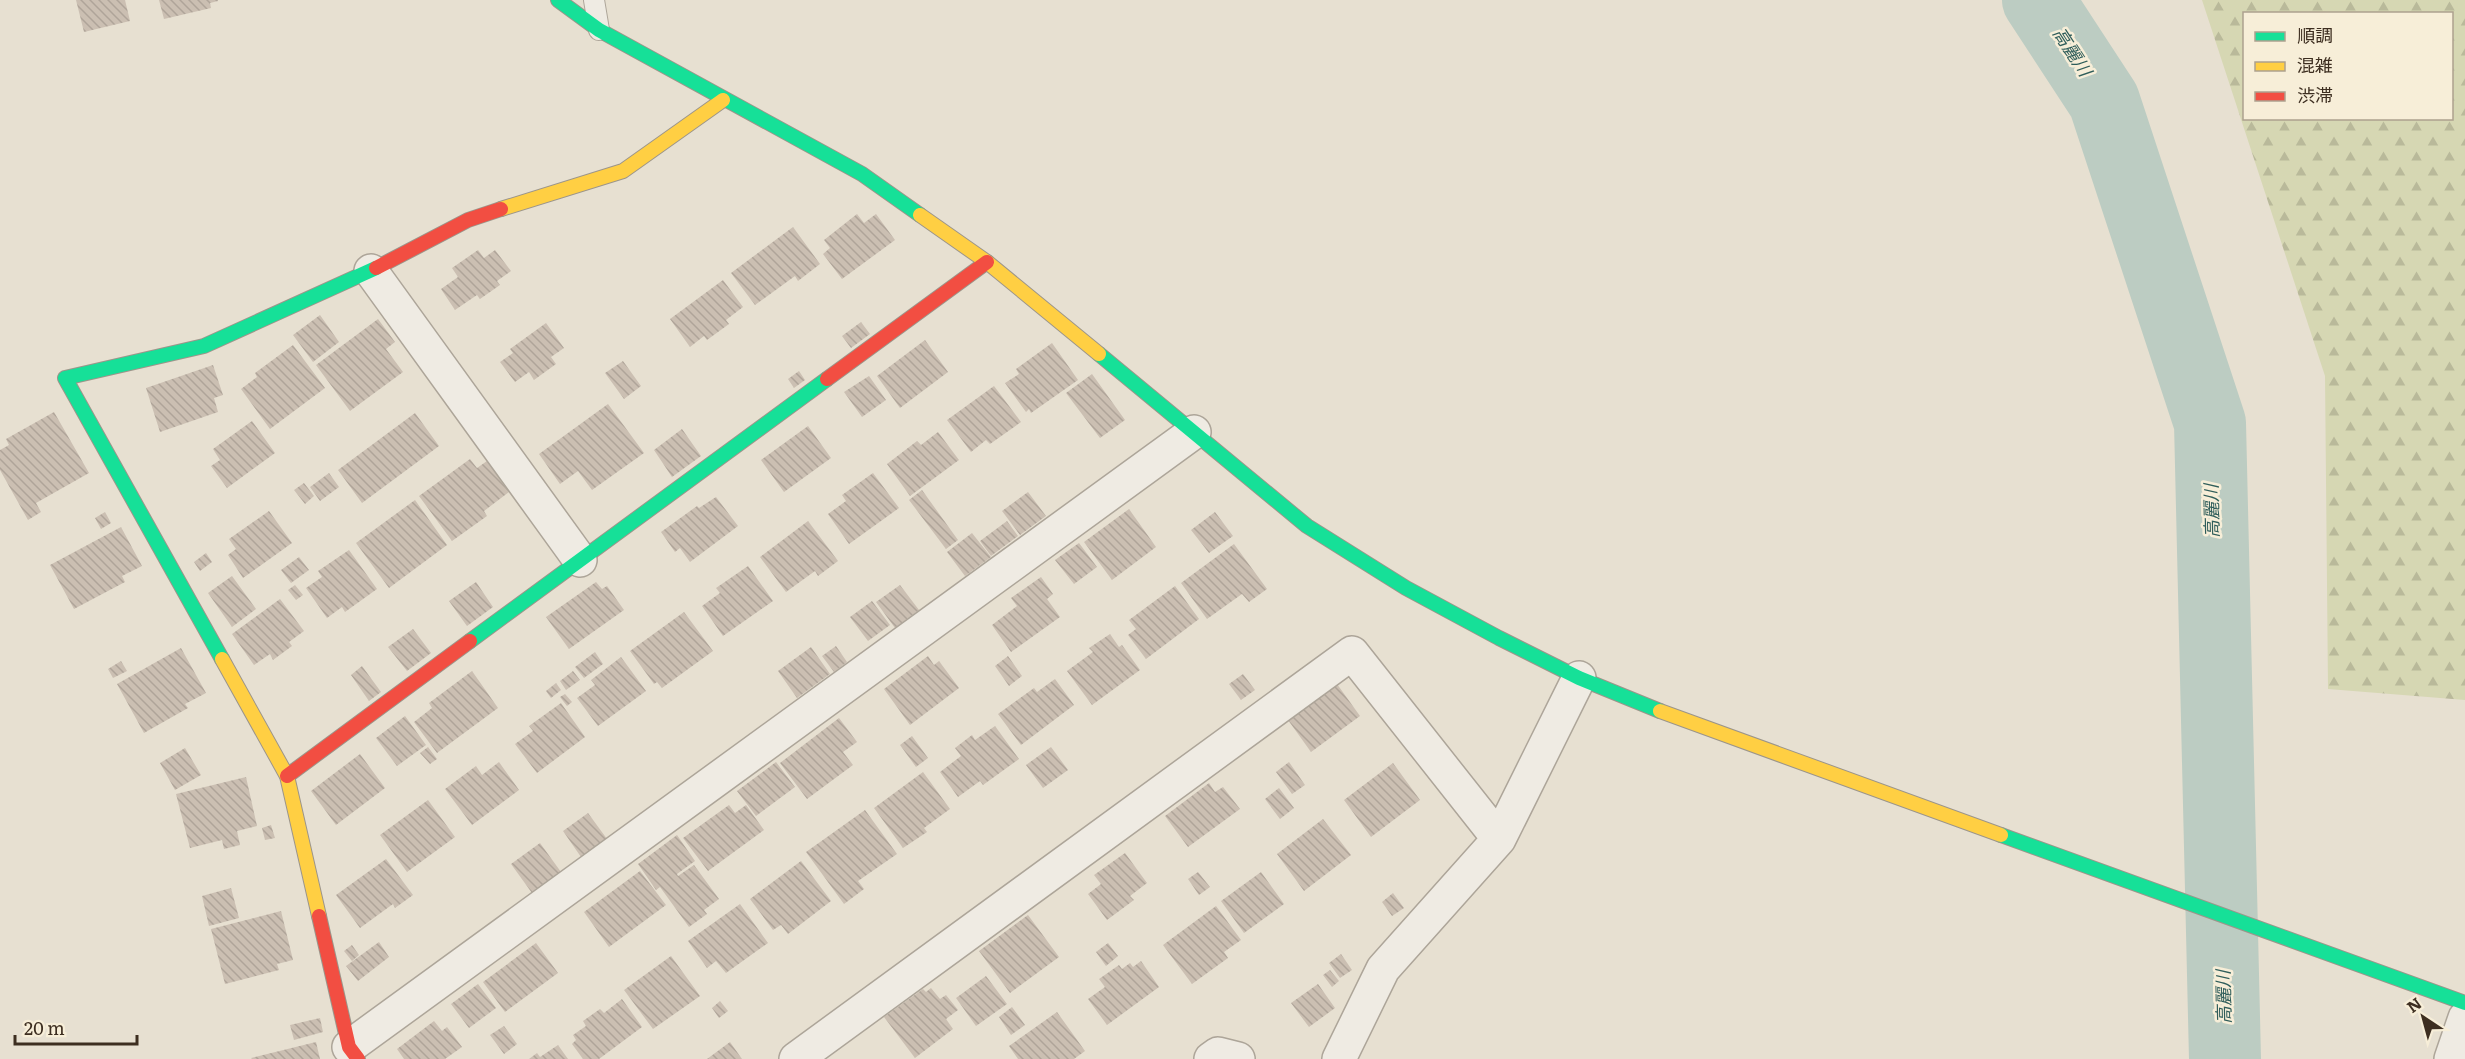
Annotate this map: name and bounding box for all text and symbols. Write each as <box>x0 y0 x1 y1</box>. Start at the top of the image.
legend <box>2243 12 2453 120</box>
water label: 高麗川 <box>2047 21 2100 83</box>
text: 順調 <box>2297 21 2333 48</box>
text: 混雑 <box>2297 51 2333 78</box>
text: 渋滞 <box>2297 81 2333 108</box>
water label: 高麗川 <box>2196 482 2224 538</box>
water label: 高麗川 <box>2208 968 2236 1024</box>
north arrow <box>2393 987 2453 1047</box>
text: N <box>2401 990 2426 1018</box>
scale bar <box>15 1008 136 1046</box>
text: 20 m <box>24 1014 65 1041</box>

